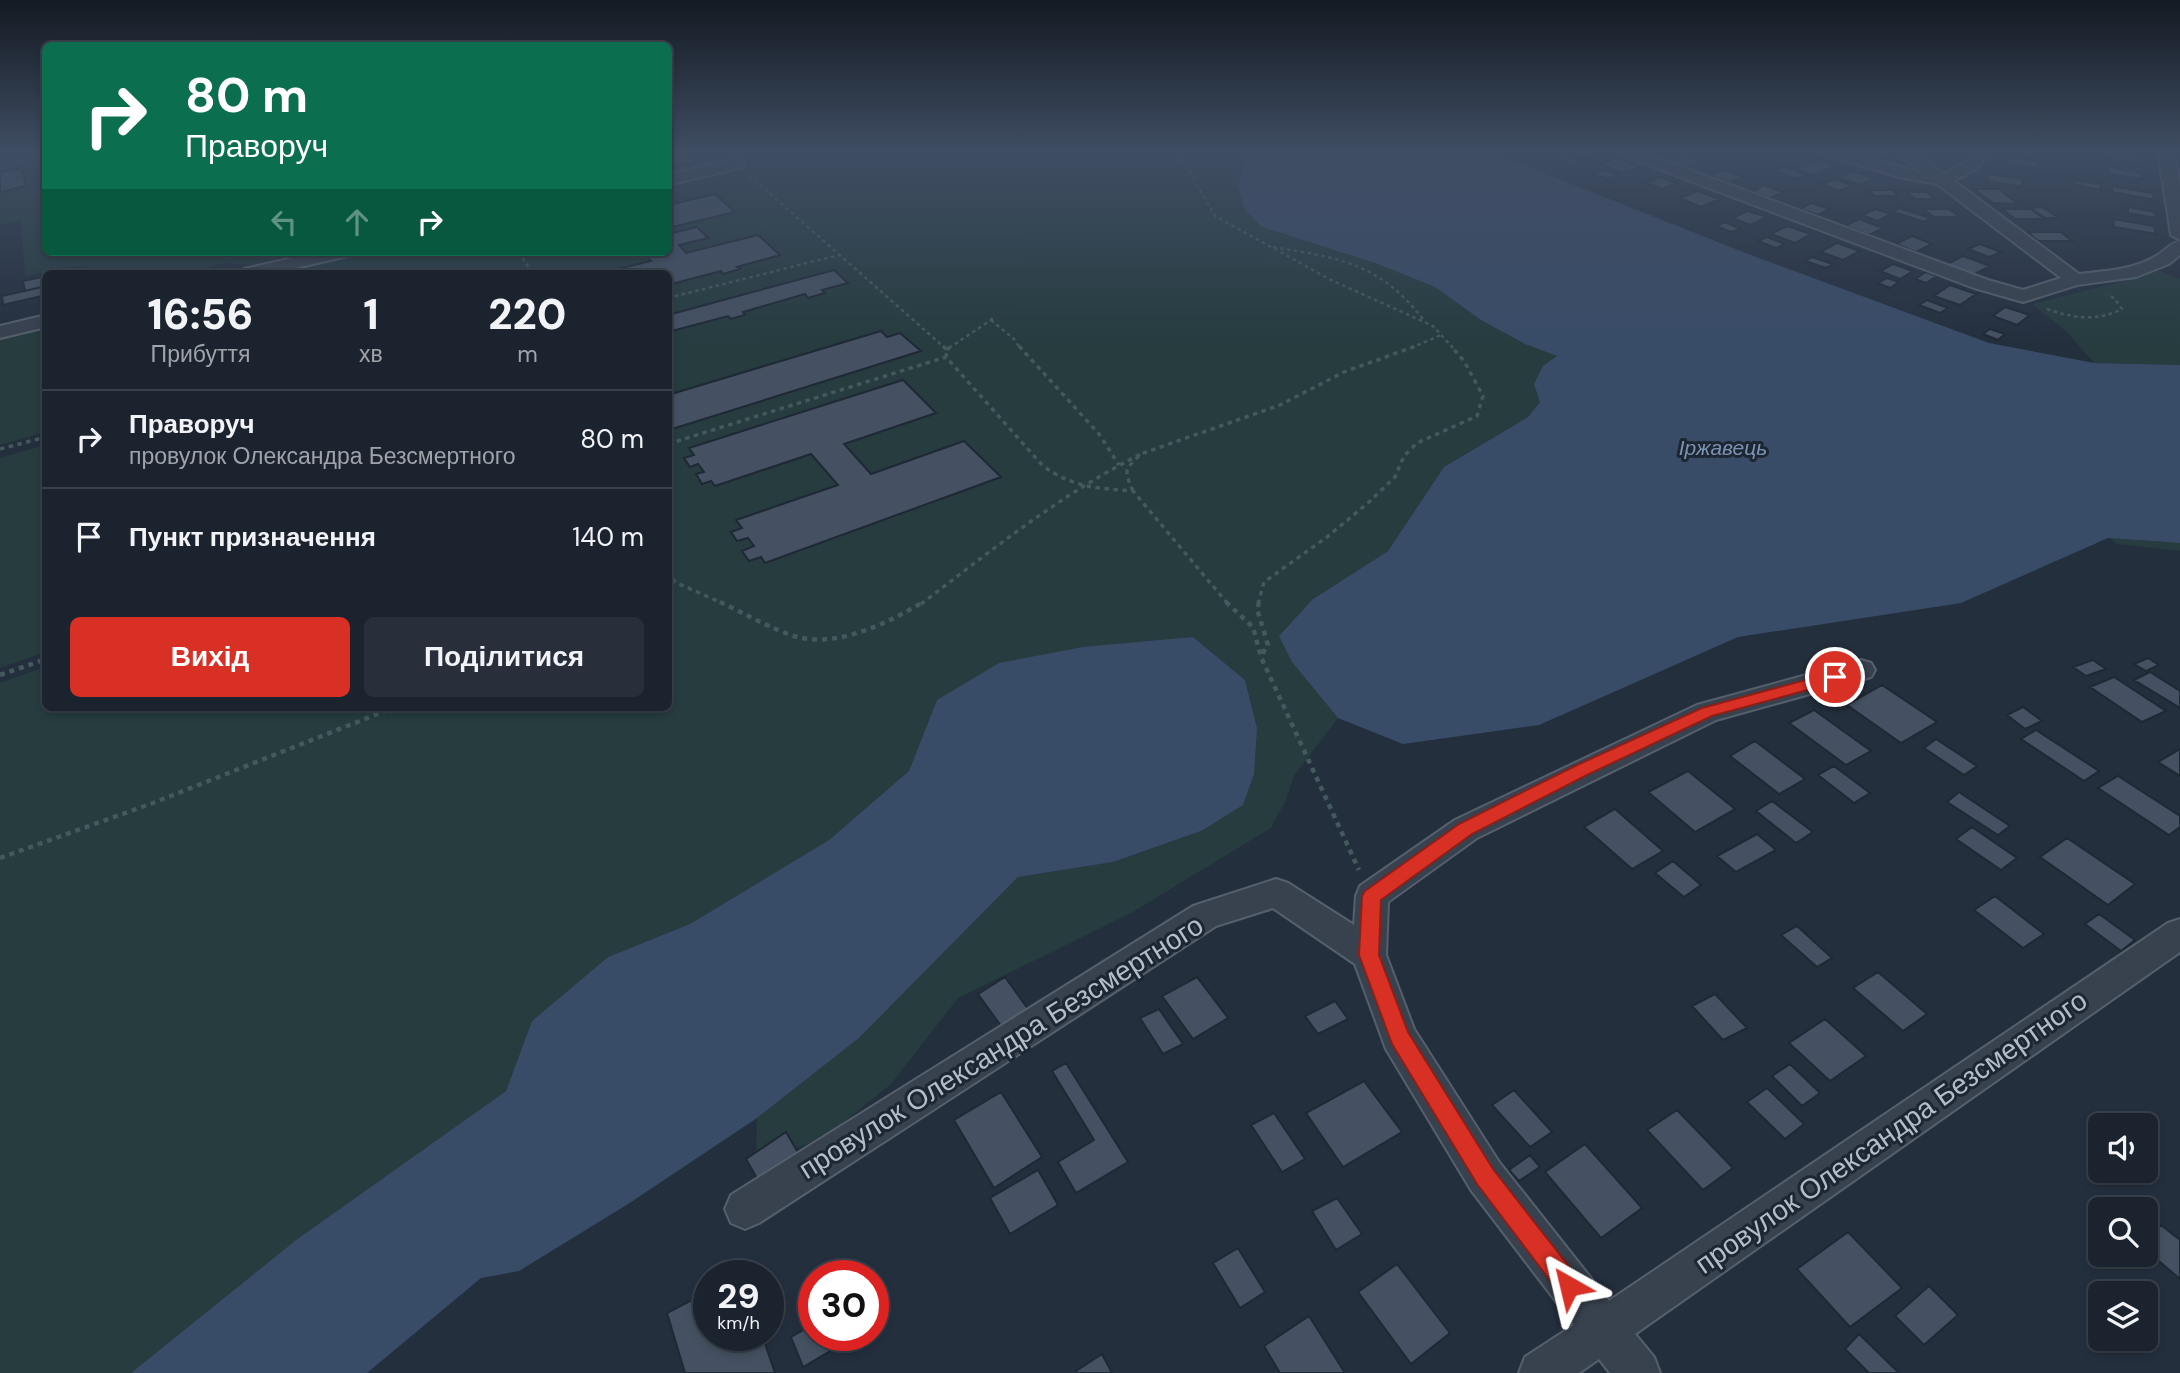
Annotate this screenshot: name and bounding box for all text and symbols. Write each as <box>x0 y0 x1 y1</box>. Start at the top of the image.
text: 80 m <box>185 63 308 127</box>
icon: right <box>70 70 161 161</box>
text: Праворуч <box>185 125 328 167</box>
icon: left <box>265 203 303 241</box>
icon: ahead <box>338 203 376 241</box>
icon: right <box>411 203 449 241</box>
text: 16:56 <box>148 287 254 342</box>
text: 1 <box>363 287 379 342</box>
text: 220 <box>488 287 566 342</box>
text: Прибуття <box>151 339 250 369</box>
text: хв <box>359 339 383 369</box>
text: m <box>517 339 538 369</box>
text: Праворуч <box>129 407 255 441</box>
icon: right <box>70 420 108 458</box>
text: 80 m <box>580 422 644 456</box>
water label: Іржавець <box>1679 434 1767 462</box>
text: провулок Олександра Безсмертного <box>129 441 515 471</box>
icon: arrive <box>70 518 108 556</box>
text: Пункт призначення <box>129 520 376 554</box>
text: 140 m <box>572 520 644 554</box>
button: Вихід <box>70 617 350 697</box>
button: Поділитися <box>364 617 644 697</box>
pin <box>1805 647 1865 707</box>
icon: arrive <box>1816 658 1854 696</box>
street label: провулок Олександра Безсмертного <box>792 907 1210 1187</box>
street label: провулок Олександра Безсмертного <box>1688 982 2094 1282</box>
map controls <box>2088 1113 2158 1351</box>
button: sound <box>2088 1113 2158 1183</box>
button: search <box>2088 1197 2158 1267</box>
position arrow <box>1532 1249 1606 1323</box>
speed limit sign: 30 <box>798 1260 889 1351</box>
text: 29 <box>717 1273 760 1319</box>
button: layers <box>2088 1281 2158 1351</box>
text: km/h <box>717 1311 760 1335</box>

